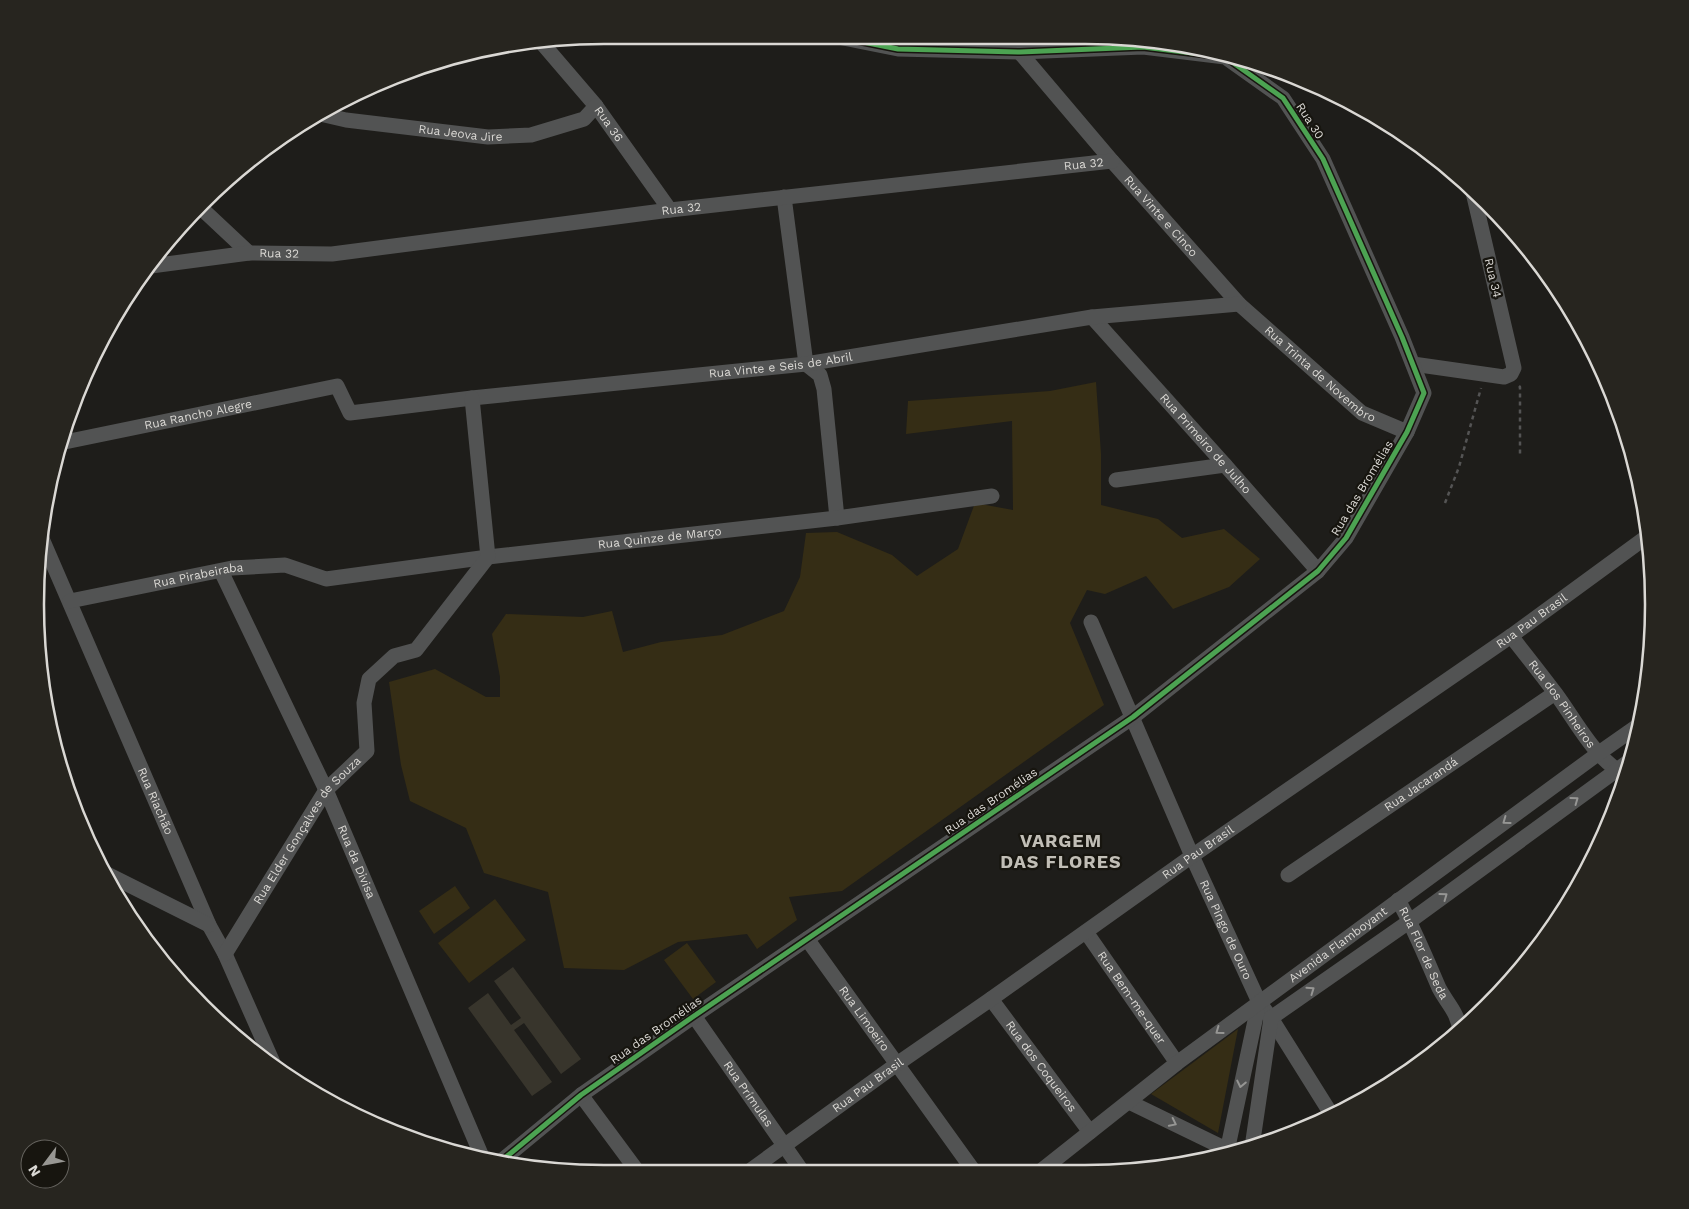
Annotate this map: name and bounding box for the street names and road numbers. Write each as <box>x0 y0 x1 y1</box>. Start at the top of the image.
street label: Rua 30 <box>1293 100 1327 142</box>
street label: Rua 36 <box>591 104 626 144</box>
street label: Rua Jeova Jire <box>418 122 503 144</box>
street label: Rua 32 <box>1063 155 1104 173</box>
street label: Rua Vinte e Cinco <box>1121 173 1201 260</box>
street label: Rua 32 <box>661 200 702 218</box>
street label: Rua 32 <box>259 246 299 261</box>
street label: Rua 34 <box>1482 257 1504 299</box>
street label: Rua Trinta de Novembro <box>1262 323 1378 425</box>
street label: Rua Vinte e Seis de Abril <box>708 349 854 381</box>
street label: Rua Primeiro de Julho <box>1157 391 1254 497</box>
street label: Rua Rancho Alegre <box>143 397 253 432</box>
street label: Rua das Bromélias <box>1328 438 1396 538</box>
street label: Rua Quinze de Março <box>597 524 722 552</box>
street label: Rua Pirabeiraba <box>152 560 244 591</box>
street label: Rua Pau Brasil <box>1493 590 1570 651</box>
street label: Rua dos Pinheiros <box>1526 657 1598 751</box>
street label: Rua Elder Gonçalves de Souza <box>250 753 364 907</box>
street label: Rua Jacarandá <box>1382 754 1461 814</box>
street label: Rua Riachão <box>135 765 176 837</box>
street label: Rua das Bromélias <box>942 765 1040 837</box>
street label: Rua Pau Brasil <box>1159 822 1237 882</box>
street label: Rua da Divisa <box>335 823 378 901</box>
street label: Rua Pingo de Ouro <box>1197 878 1255 982</box>
street label: Avenida Flamboyant <box>1286 904 1390 985</box>
street label: Rua Flor de Seda <box>1396 904 1451 1002</box>
street label: Rua Bem-me-quer <box>1095 949 1169 1047</box>
street label: Rua Limoeiro <box>836 983 892 1054</box>
street label: Rua das Bromélias <box>607 993 705 1067</box>
street label: Rua dos Coqueiros <box>1003 1018 1080 1115</box>
street label: Rua Pau Brasil <box>830 1055 906 1115</box>
street label: Rua Prímulas <box>721 1058 776 1130</box>

